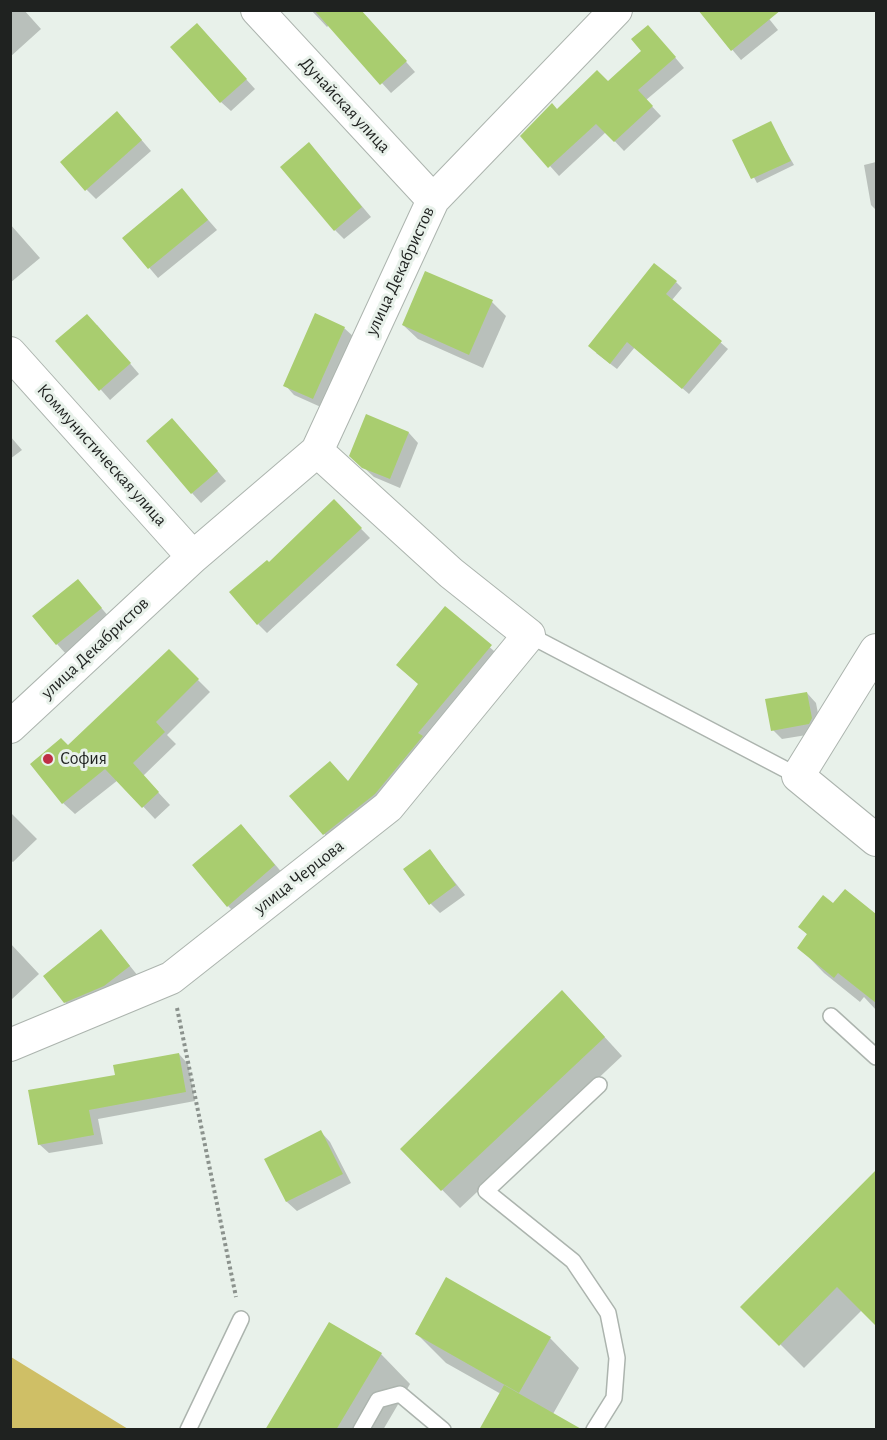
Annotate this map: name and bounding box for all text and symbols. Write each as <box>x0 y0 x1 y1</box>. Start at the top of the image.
street label: Дунайская улица <box>295 53 395 157</box>
street label: улица Декабристов <box>361 203 439 339</box>
street label: Коммунистическая улица <box>32 379 172 531</box>
street label: улица Декабристов <box>37 593 153 703</box>
place label: София <box>60 748 107 770</box>
marker: София <box>41 752 55 766</box>
street label: улица Черцова <box>250 835 348 919</box>

